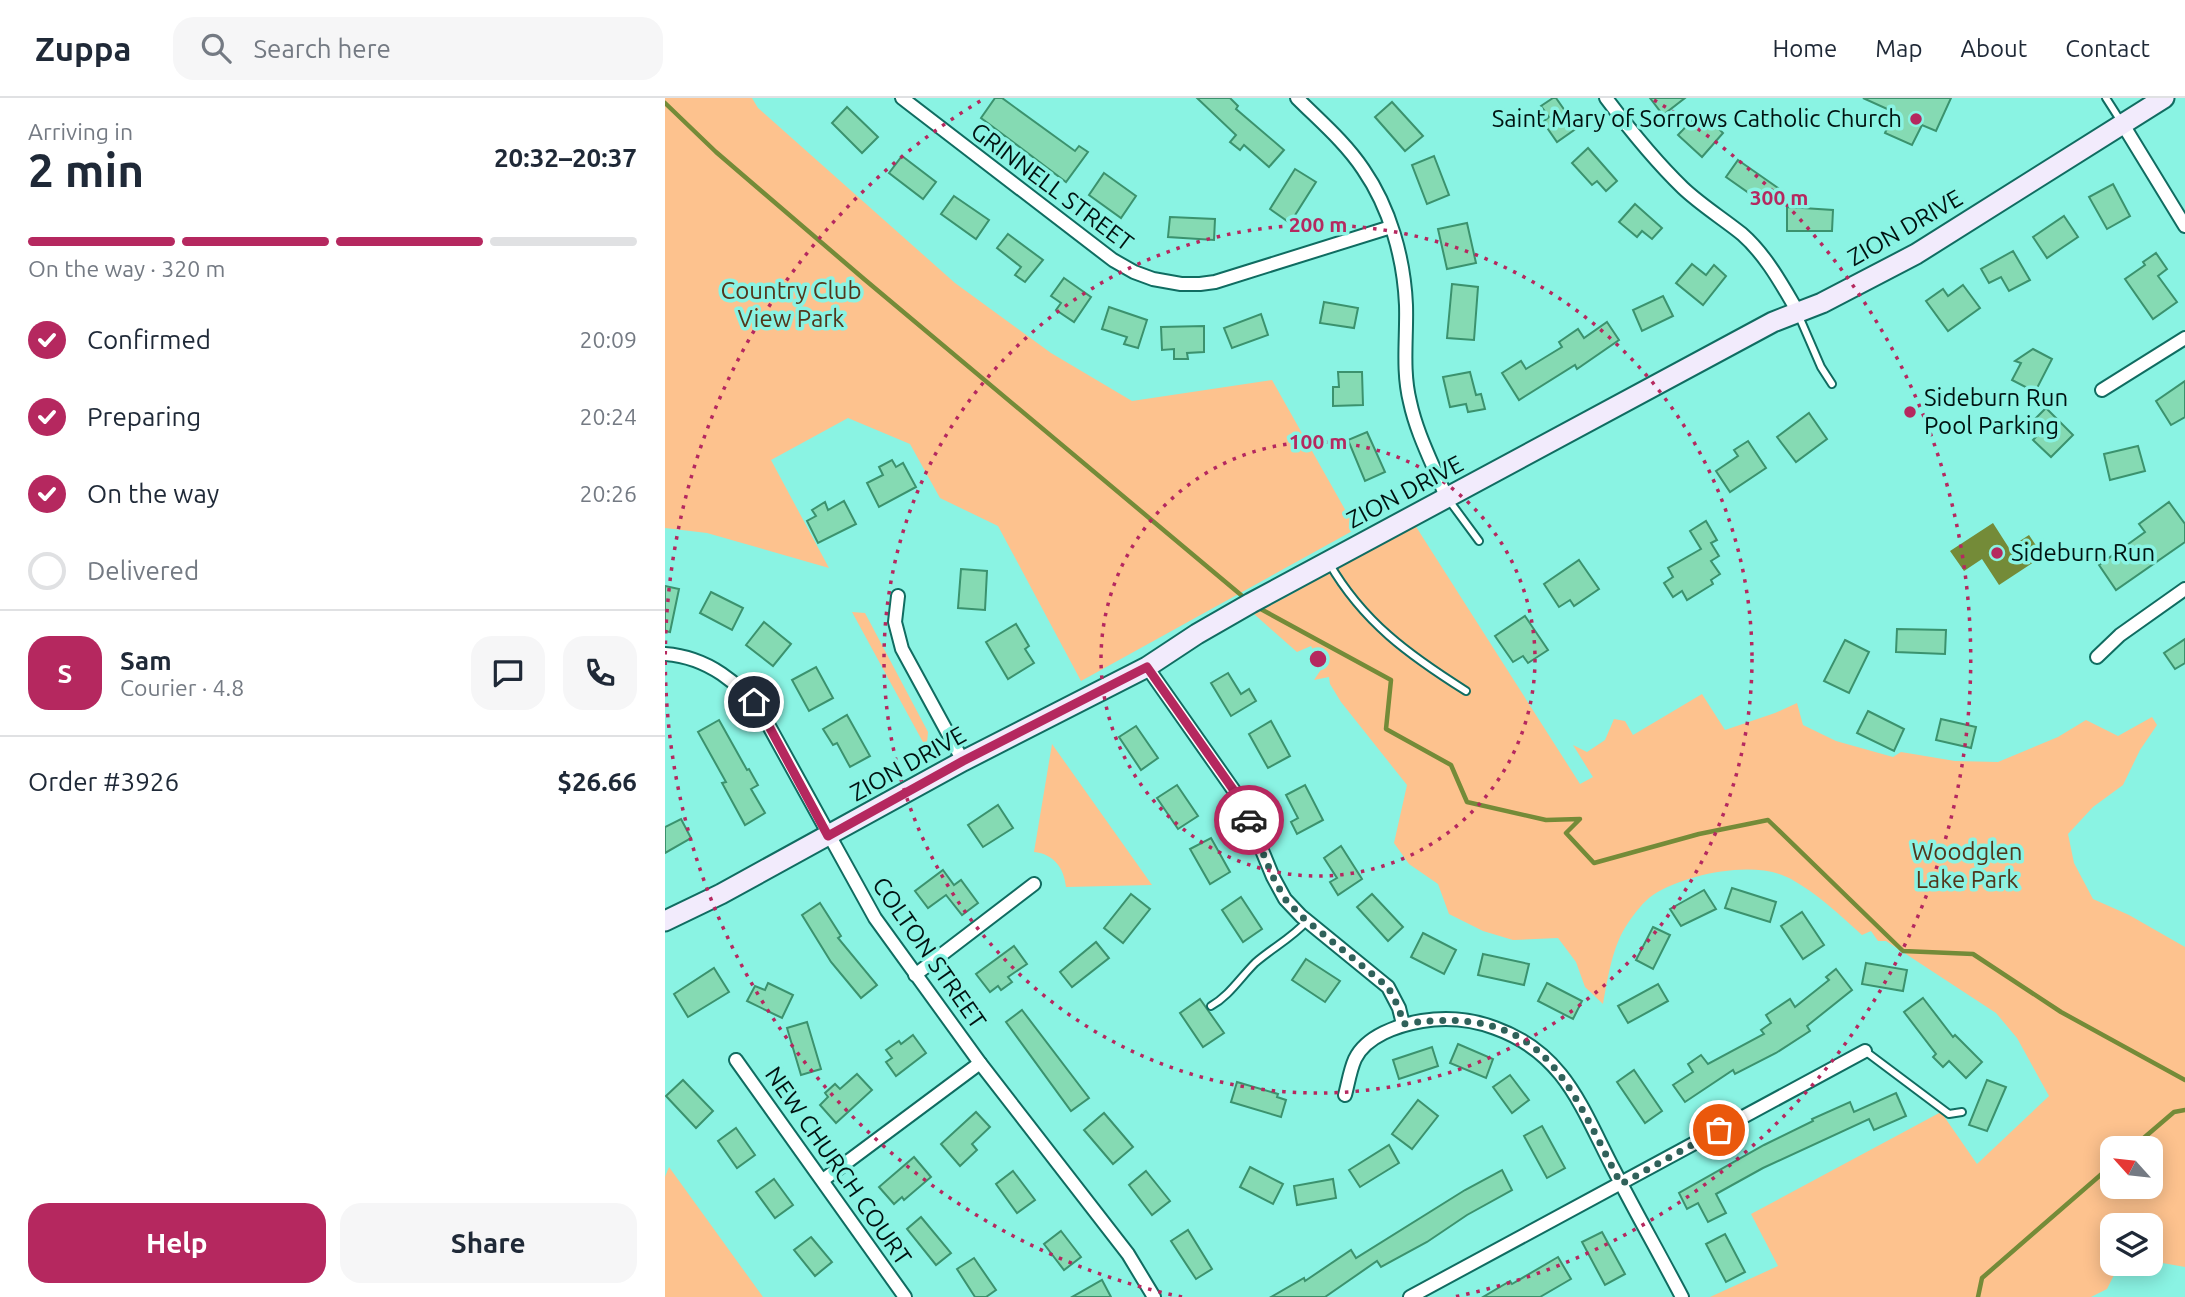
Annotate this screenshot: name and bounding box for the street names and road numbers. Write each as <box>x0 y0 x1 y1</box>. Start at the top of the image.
street label: GRINNELL STREET <box>966 117 1139 256</box>
street label: ZION DRIVE <box>1843 184 1967 271</box>
street label: ZION DRIVE <box>1342 450 1468 533</box>
street label: ZION DRIVE <box>845 721 970 806</box>
street label: COLTON STREET <box>867 872 992 1033</box>
street label: NEW CHURCH COURT <box>760 1061 917 1270</box>

